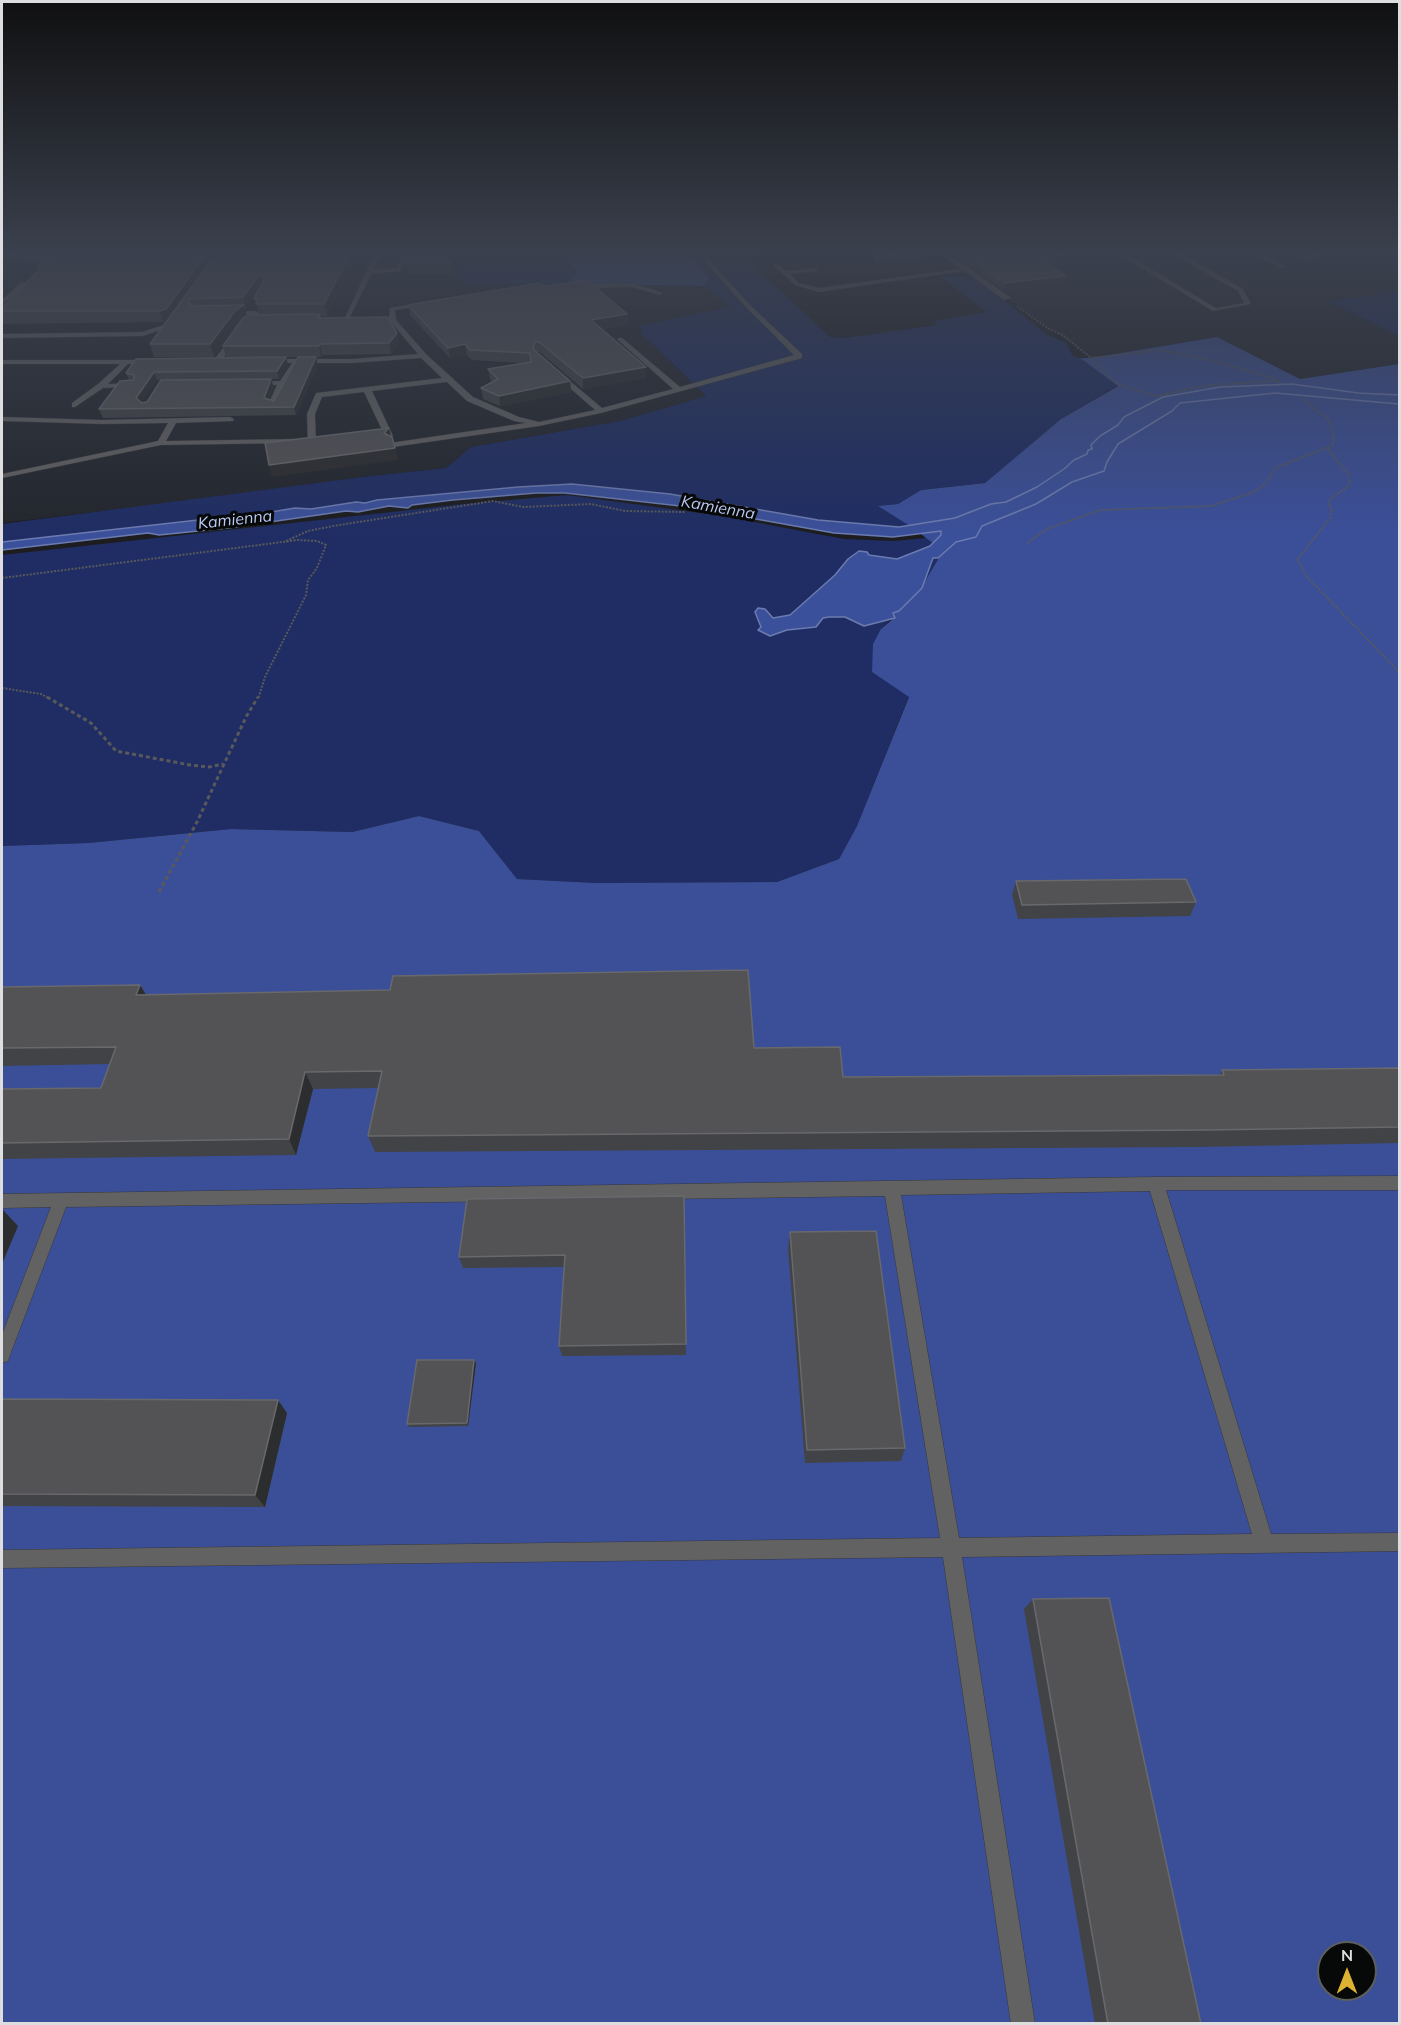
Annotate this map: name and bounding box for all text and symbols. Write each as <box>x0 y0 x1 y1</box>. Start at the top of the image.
water label: Kamienna <box>680 492 756 524</box>
water label: Kamienna <box>197 507 273 533</box>
north arrow <box>1317 1941 1377 2001</box>
text: N <box>1341 1945 1353 1965</box>

